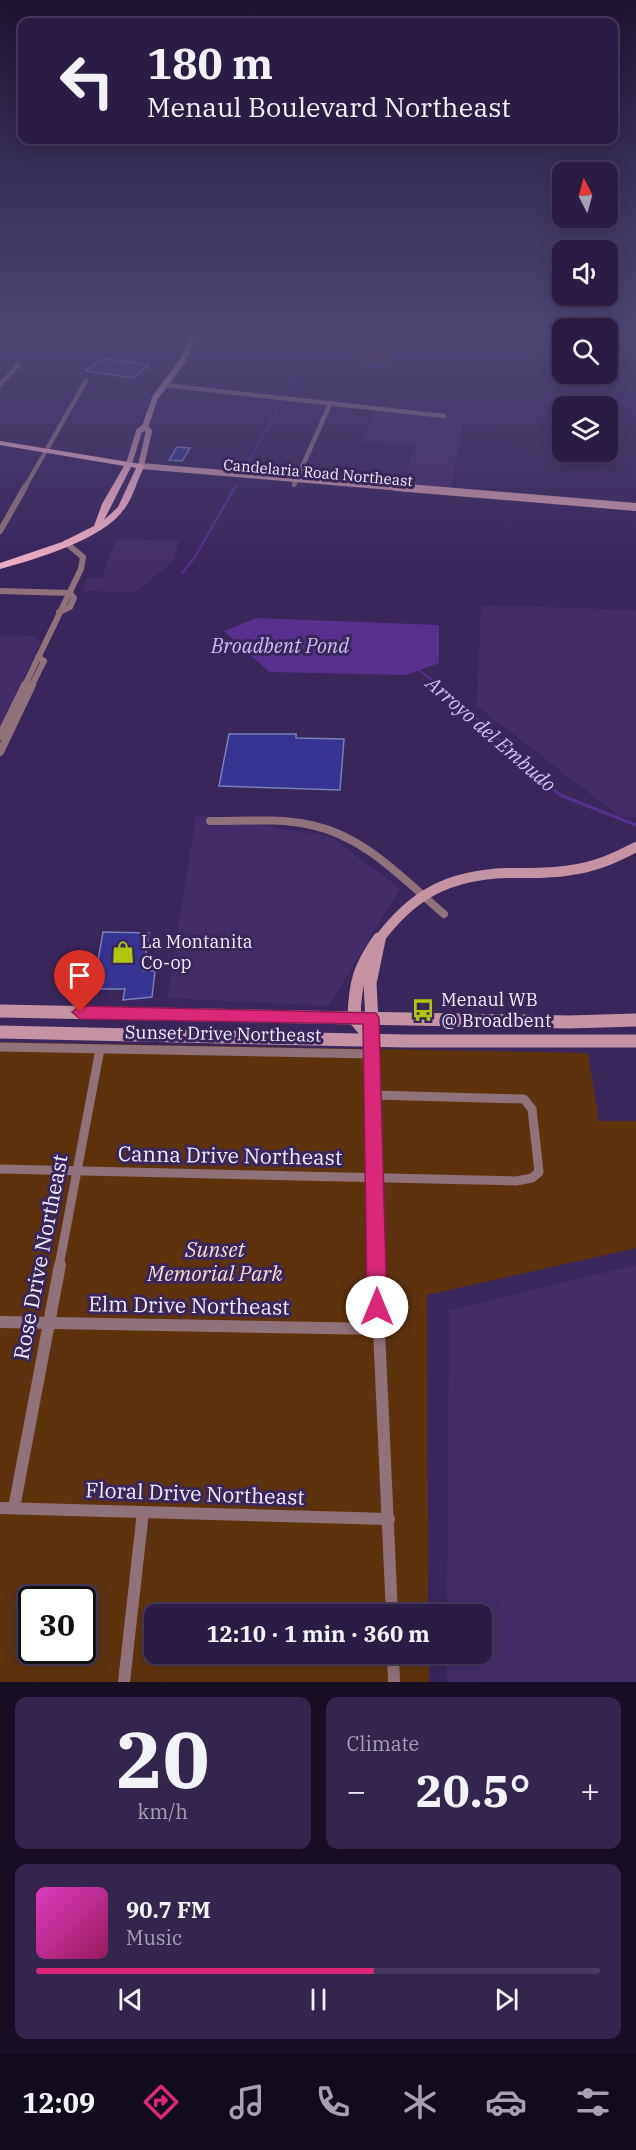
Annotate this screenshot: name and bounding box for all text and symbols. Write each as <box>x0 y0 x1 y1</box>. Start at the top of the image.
text: 180 m <box>147 36 273 91</box>
icon: left <box>48 42 126 120</box>
text: Menaul Boulevard Northeast <box>147 89 511 124</box>
north arrow <box>552 162 618 228</box>
map controls <box>552 162 618 462</box>
button: sound <box>552 240 618 306</box>
button: search <box>552 318 618 384</box>
button: layers <box>552 396 618 462</box>
street label: Candelaria Road Northeast <box>223 455 413 490</box>
water label: Broadbent Pond <box>210 632 350 659</box>
water label: Arroyo del Embudo <box>419 668 562 798</box>
place label: La Montanita Co-op <box>141 930 253 974</box>
shop icon: La Montanita Co-op <box>110 939 136 965</box>
pin <box>54 950 105 1012</box>
icon: arrive <box>63 959 96 992</box>
place label: Menaul WB @ Broadbent <box>441 988 551 1032</box>
bus stop icon: Menaul WB @ Broadbent <box>410 997 436 1023</box>
street label: Sunset Drive Northeast <box>125 1020 321 1047</box>
street label: Canna Drive Northeast <box>118 1139 342 1171</box>
street label: Rose Drive Northeast <box>6 1152 74 1362</box>
park label: Sunset Memorial Park <box>146 1235 284 1287</box>
position arrow <box>345 1275 409 1339</box>
street label: Elm Drive Northeast <box>88 1289 290 1321</box>
street label: Floral Drive Northeast <box>85 1475 305 1511</box>
speed limit sign: 30 <box>18 1586 96 1664</box>
text: 12:10 · 1 min · 360 m <box>206 1619 430 1648</box>
text: 20 <box>116 1708 210 1809</box>
text: Climate <box>347 1730 419 1757</box>
text: 20.5° <box>416 1761 531 1819</box>
text: − <box>347 1769 366 1812</box>
text: + <box>580 1769 600 1812</box>
text: km/h <box>137 1798 188 1825</box>
text: 90.7 FM <box>126 1895 211 1924</box>
text: Music <box>126 1924 182 1951</box>
icon: previous <box>114 1983 147 2016</box>
icon: pause <box>302 1983 335 2016</box>
icon: next <box>490 1983 523 2016</box>
icon: directions <box>140 2081 182 2123</box>
icon: music <box>226 2081 268 2123</box>
icon: phone <box>312 2081 354 2123</box>
icon: climate <box>399 2081 441 2123</box>
icon: car <box>485 2081 527 2123</box>
icon: filters <box>572 2081 614 2123</box>
text: 12:09 <box>22 2085 95 2120</box>

